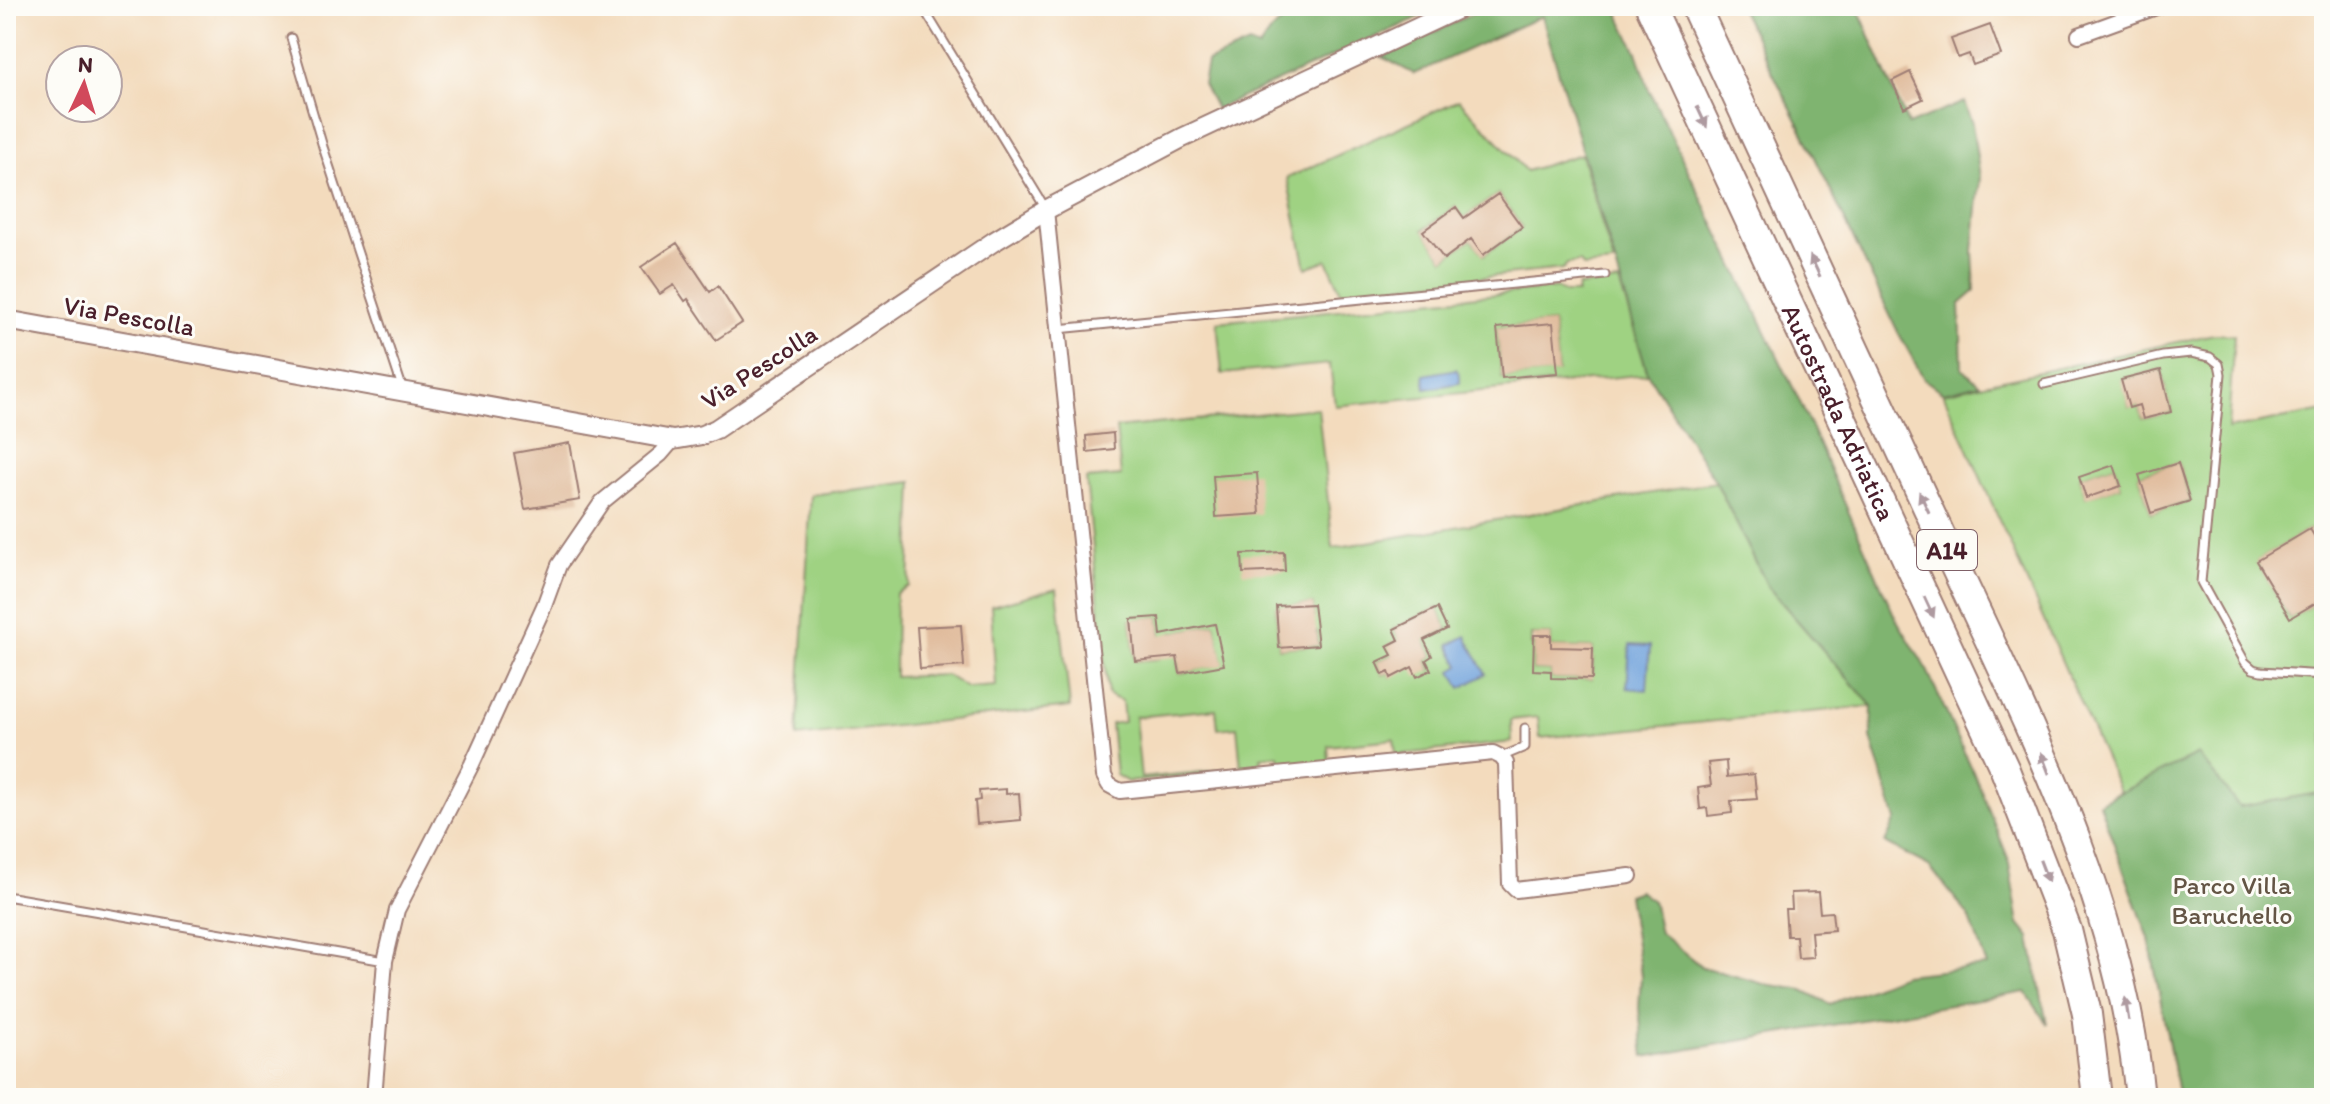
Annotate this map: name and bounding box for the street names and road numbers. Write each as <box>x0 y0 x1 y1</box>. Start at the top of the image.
street label: Via Pescolla <box>61 289 197 343</box>
street label: Autostrada Adriatica <box>1775 299 1903 526</box>
street label: Via Pescolla <box>695 317 823 416</box>
road number: A14 <box>1917 530 1977 570</box>

